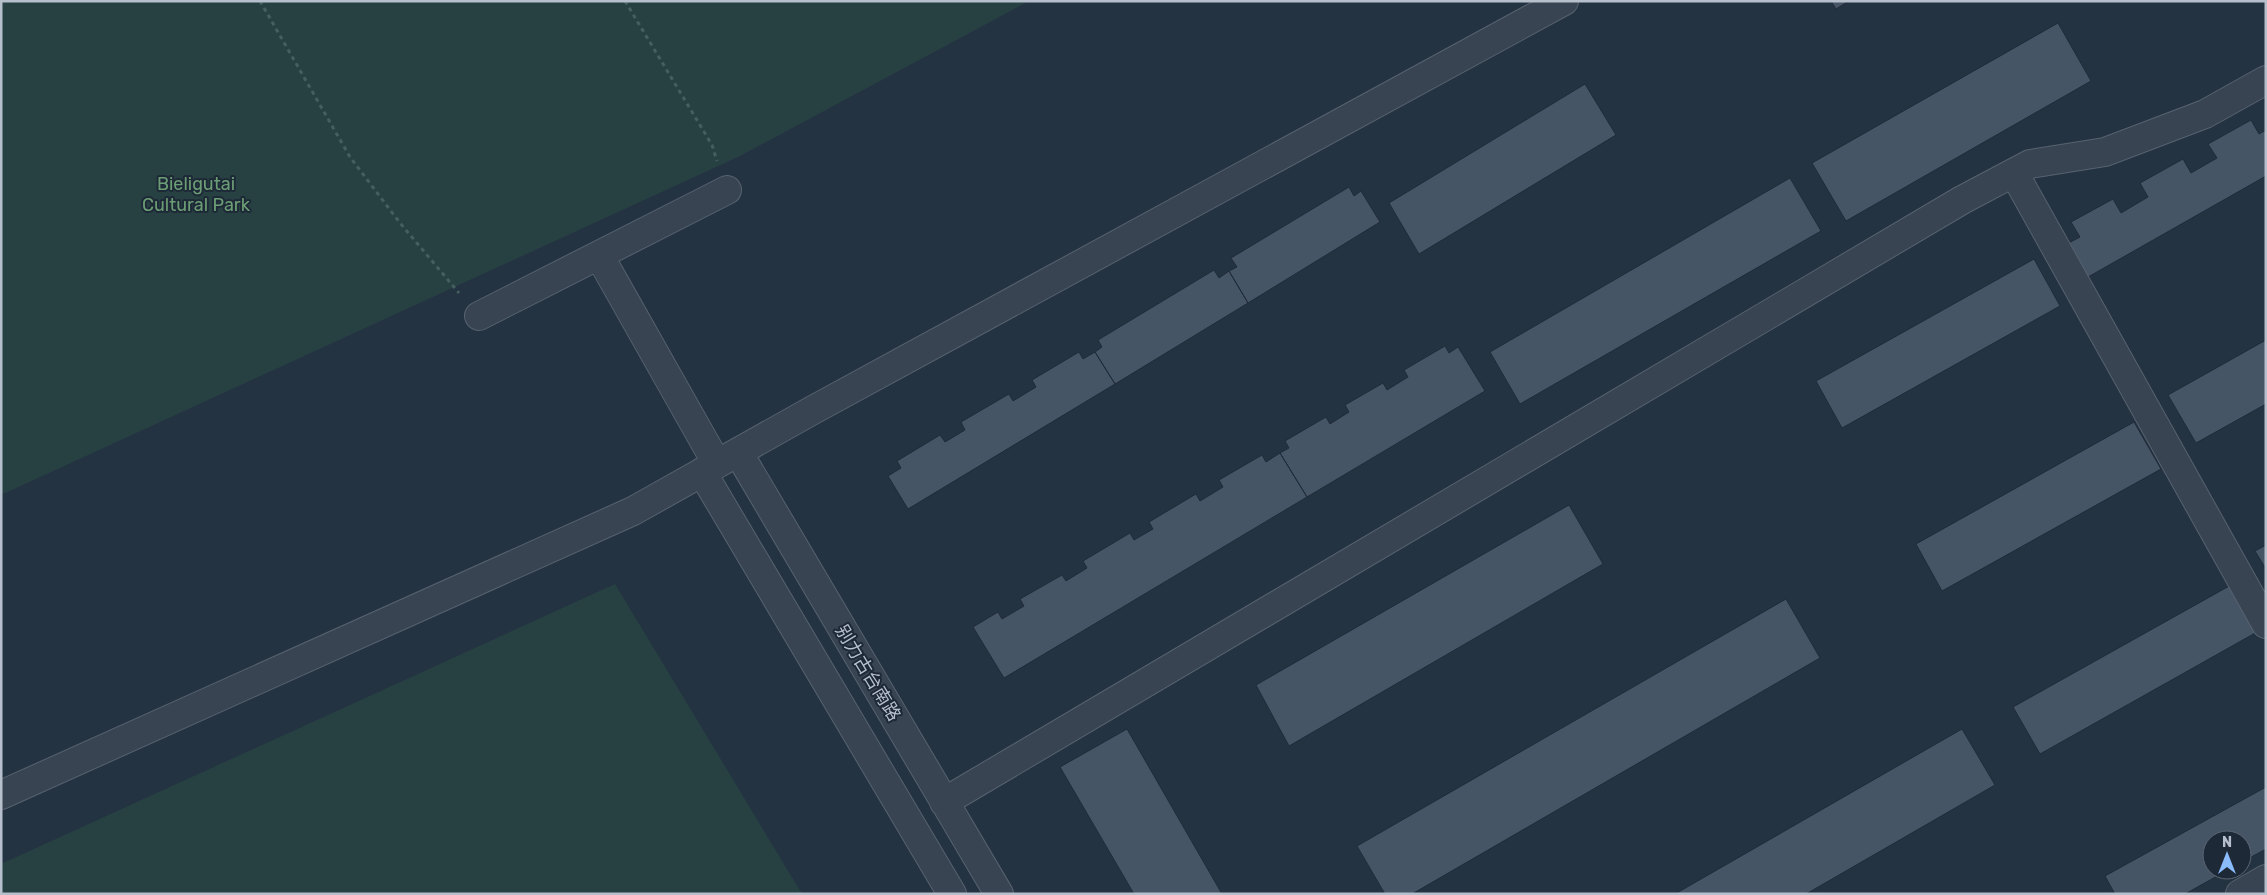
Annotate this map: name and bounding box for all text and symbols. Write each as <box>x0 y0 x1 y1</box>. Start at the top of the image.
park label: Bieligutai Cultural Park <box>142 173 251 216</box>
street label: 别力古台南路 <box>831 621 905 725</box>
north arrow <box>2202 830 2252 880</box>
text: N <box>2222 834 2232 851</box>

